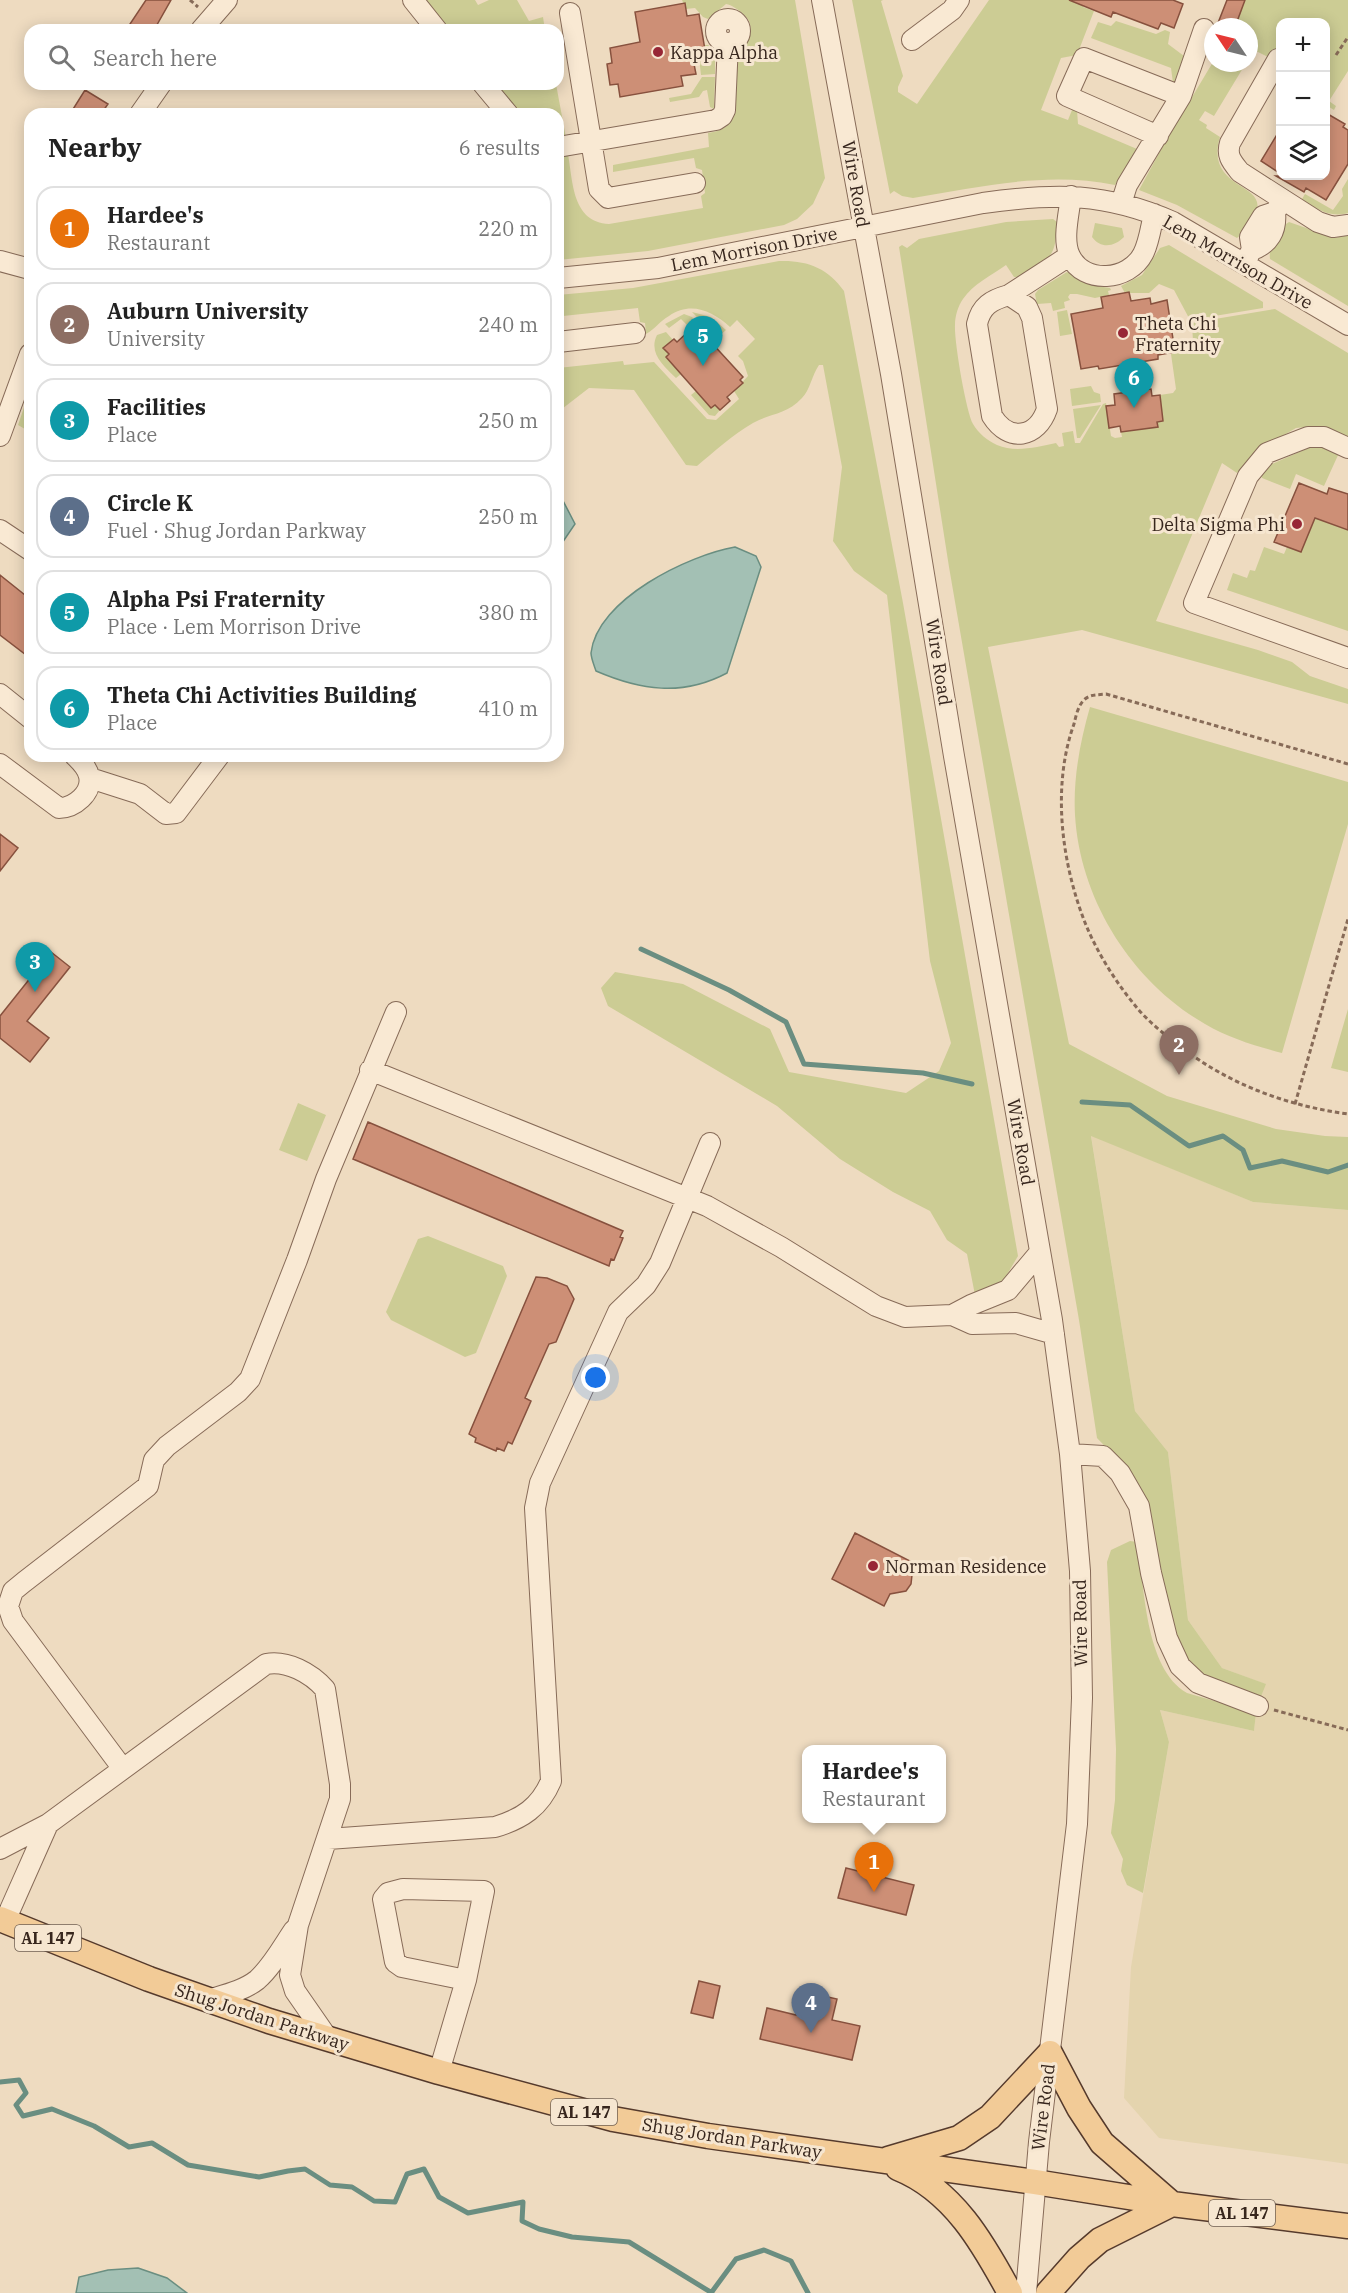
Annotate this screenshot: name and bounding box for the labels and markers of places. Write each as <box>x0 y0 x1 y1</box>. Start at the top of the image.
place label: Kappa Alpha <box>670 41 778 64</box>
marker: Kappa Alpha <box>651 45 665 59</box>
place label: Theta Chi Fraternity <box>1135 312 1221 356</box>
pin: 5 <box>684 316 722 366</box>
marker: Theta Chi Fraternity <box>1116 326 1130 340</box>
pin: 6 <box>1114 358 1154 408</box>
place label: Delta Sigma Phi <box>1152 513 1285 536</box>
marker: Delta Sigma Phi <box>1290 517 1304 531</box>
pin: 3 <box>15 942 54 992</box>
pin: 2 <box>1160 1026 1198 1075</box>
place label: Norman Residence <box>885 1555 1046 1578</box>
marker: Norman Residence <box>866 1559 880 1573</box>
pin: 1 <box>854 1842 894 1892</box>
pin: 4 <box>792 1984 830 2033</box>

